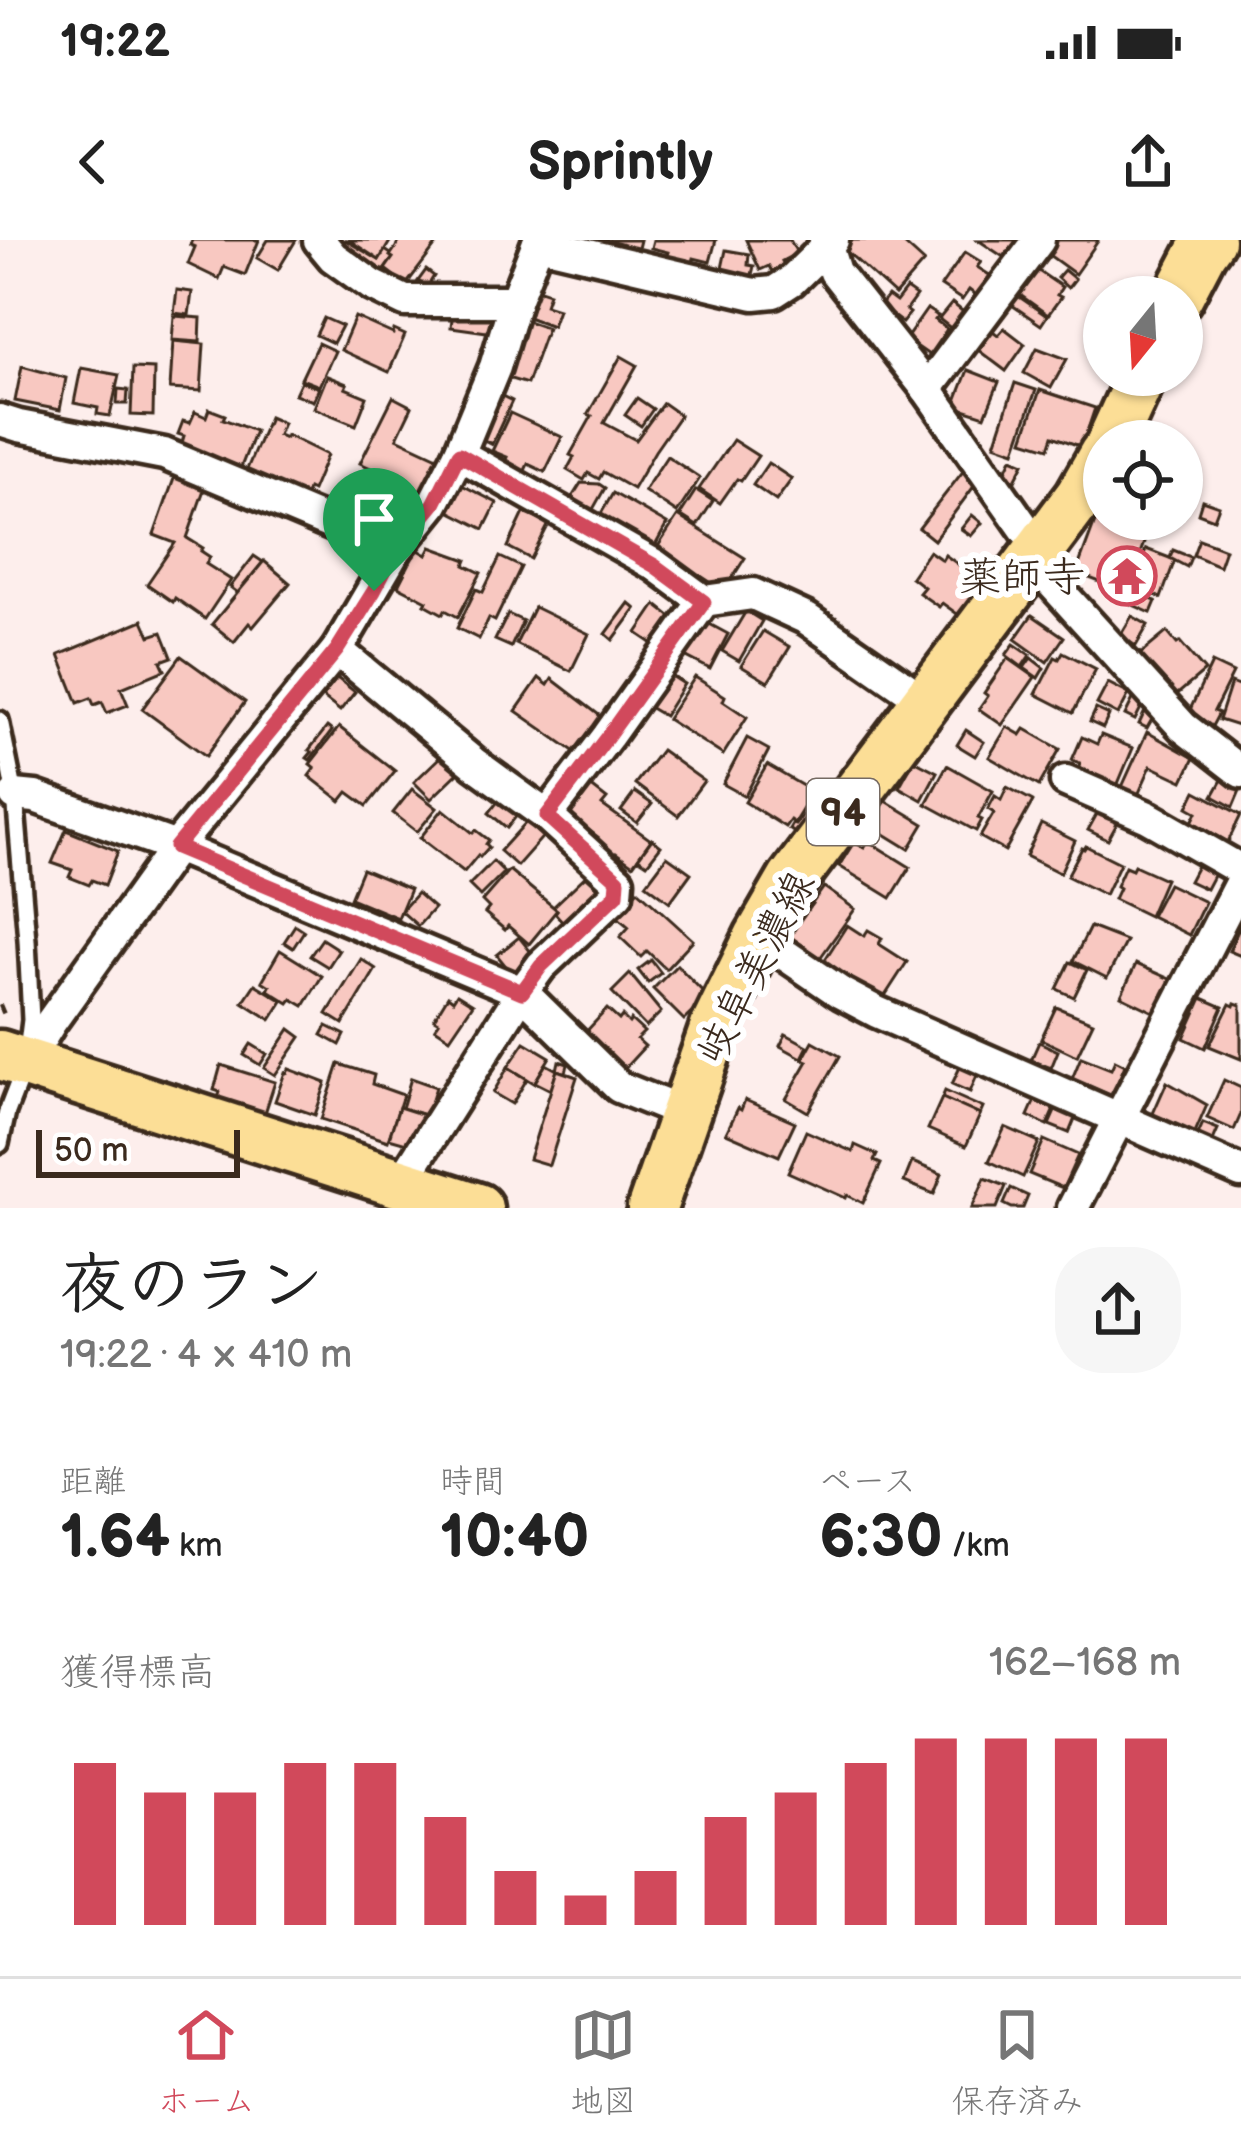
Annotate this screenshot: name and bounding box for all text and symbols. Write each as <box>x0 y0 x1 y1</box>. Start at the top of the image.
text: 19:22 <box>60 15 170 70</box>
icon: back <box>60 129 126 195</box>
icon: share <box>1115 129 1181 195</box>
text: Sprintly <box>528 130 713 195</box>
north arrow <box>1083 276 1203 396</box>
map controls <box>1083 276 1203 540</box>
button: locate <box>1083 420 1203 540</box>
pin <box>323 468 425 591</box>
icon: arrive <box>341 486 407 552</box>
temple icon: 薬師寺 <box>1096 545 1158 607</box>
place label: 薬師寺 <box>959 553 1085 604</box>
road number: 94 <box>807 779 879 845</box>
street label: 岐阜美濃線 <box>686 863 827 1073</box>
scale bar <box>36 1124 240 1177</box>
text: 50 m <box>54 1131 129 1171</box>
text: 夜のラン <box>60 1247 324 1326</box>
button: share <box>1055 1247 1181 1373</box>
text: 19:22 · 4 × 410 m <box>60 1332 352 1379</box>
text: 距離 <box>60 1462 126 1502</box>
text: 時間 <box>440 1462 506 1502</box>
text: ペース <box>819 1462 916 1502</box>
text: 1.64 <box>60 1502 170 1574</box>
text: 10:40 <box>440 1502 589 1574</box>
text: 6:30 <box>819 1502 943 1574</box>
text: km <box>170 1526 223 1566</box>
text: /km <box>943 1526 1010 1566</box>
text: 162–168 m <box>989 1640 1181 1687</box>
text: 獲得標高 <box>60 1650 216 1697</box>
tab: ホーム <box>158 2002 255 2122</box>
tab: 地図 <box>570 2002 636 2122</box>
tab: 保存済み <box>951 2002 1083 2122</box>

